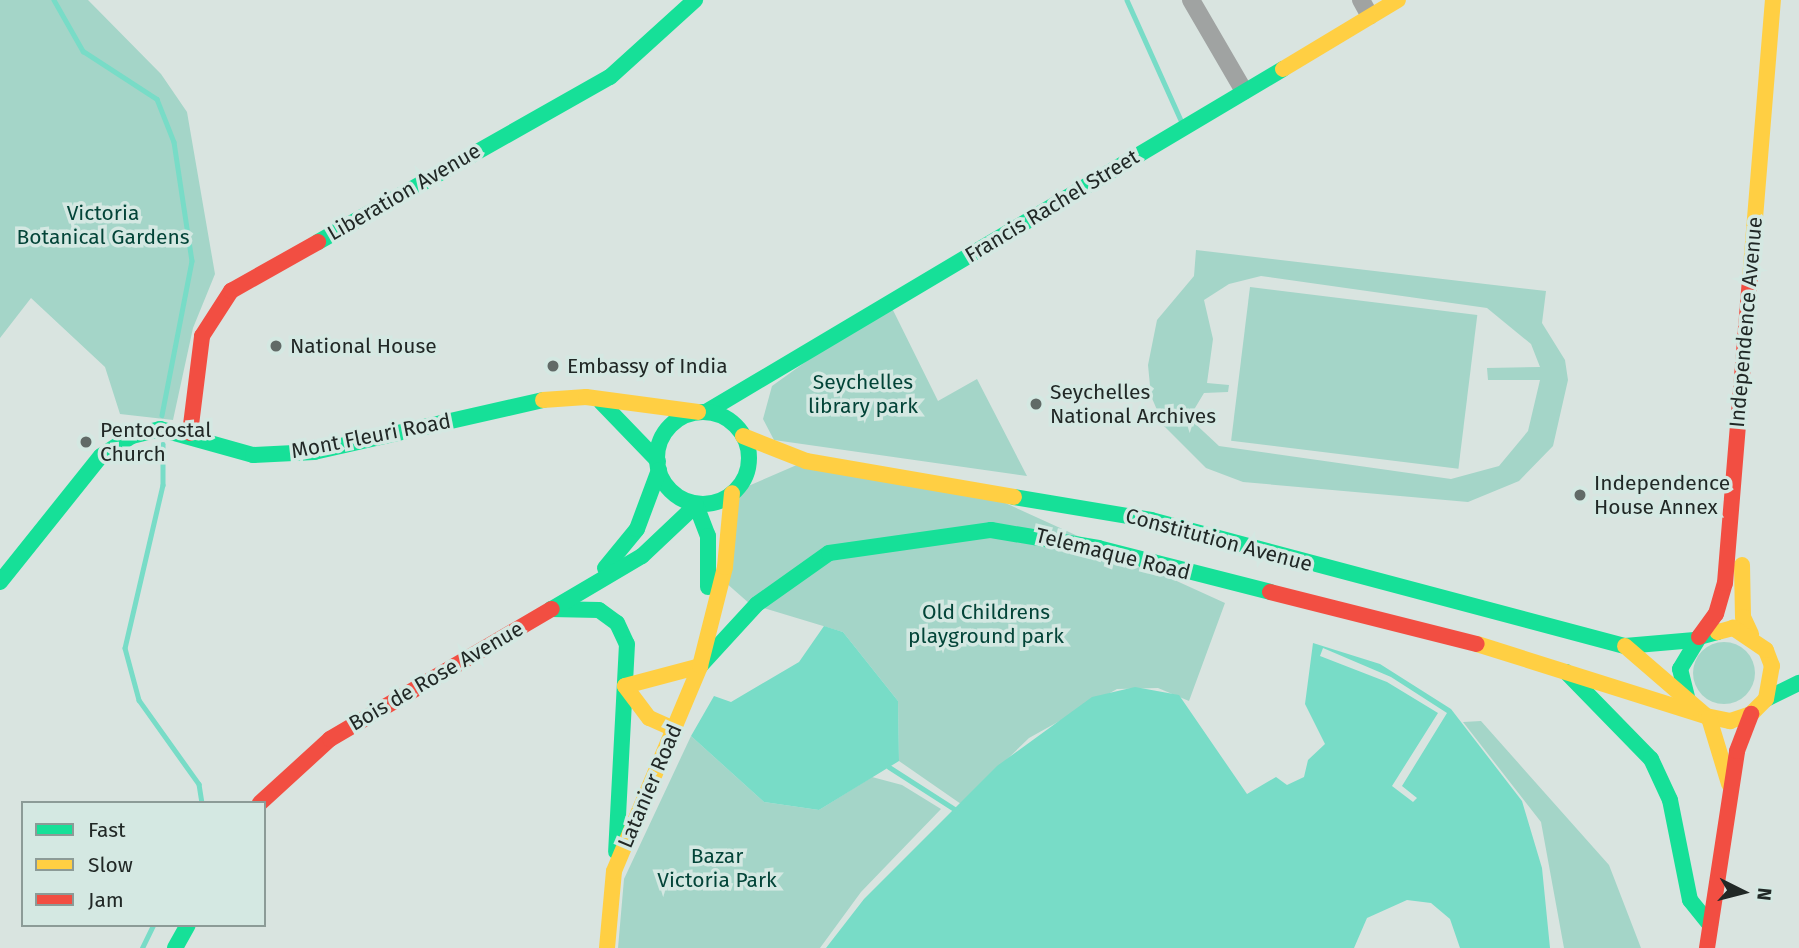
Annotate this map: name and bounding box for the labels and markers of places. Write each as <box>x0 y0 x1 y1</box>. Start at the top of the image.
place label: National House <box>290 333 437 359</box>
marker: National House <box>268 338 284 354</box>
place label: Embassy of India <box>567 353 728 379</box>
marker: Embassy of India <box>545 358 561 374</box>
place label: Seychelles National Archives <box>1050 379 1216 429</box>
marker: Seychelles National Archives <box>1028 396 1044 412</box>
place label: Pentocostal Church <box>100 417 211 467</box>
marker: Pentocostal Church <box>78 434 94 450</box>
place label: Independence House Annex <box>1594 470 1730 520</box>
marker: Independence House Annex <box>1572 487 1588 503</box>

